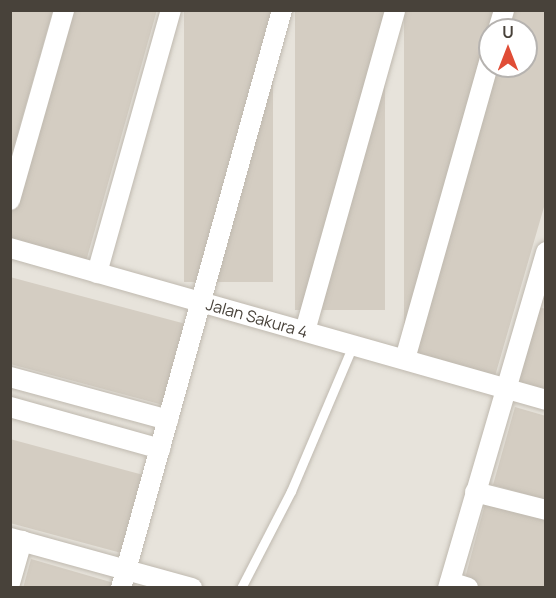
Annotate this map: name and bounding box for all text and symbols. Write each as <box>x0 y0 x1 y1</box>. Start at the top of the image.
north arrow <box>478 18 538 78</box>
text: U <box>502 21 514 43</box>
street label: Jalan Sakura 4 <box>204 294 310 342</box>

